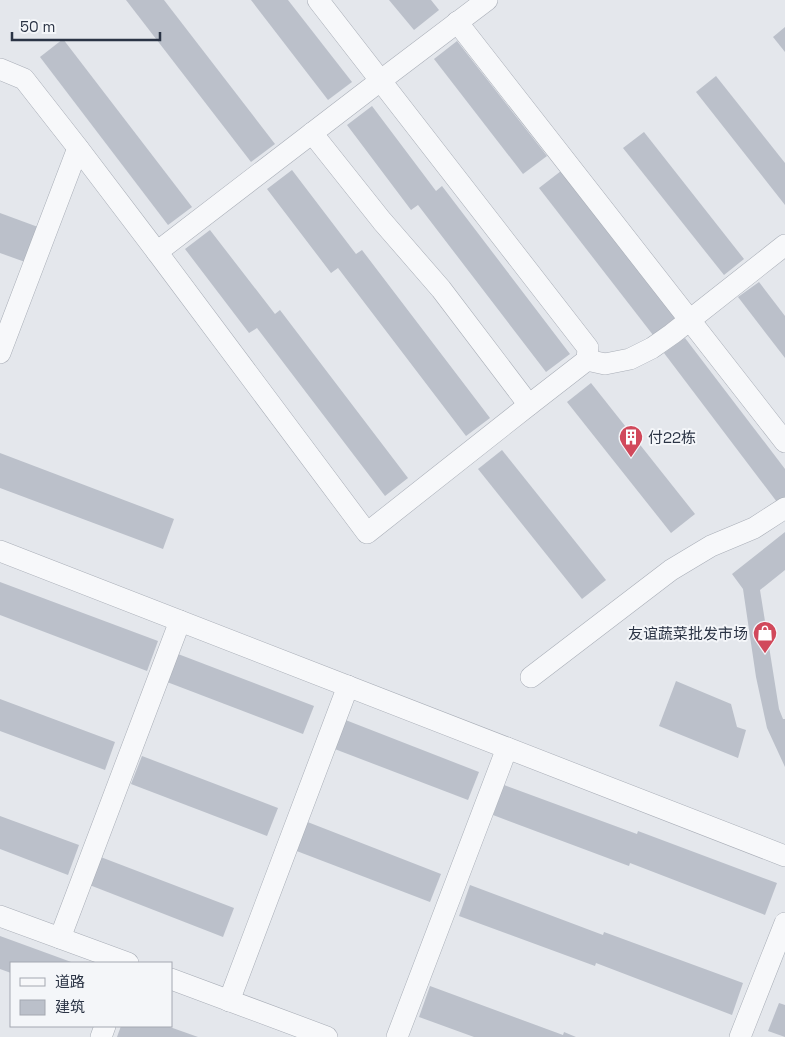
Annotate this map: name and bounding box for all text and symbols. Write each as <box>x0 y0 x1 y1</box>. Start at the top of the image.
scale bar <box>12 10 160 42</box>
text: 50 m <box>20 17 55 36</box>
building icon: 付22栋 <box>618 424 644 458</box>
place label: 付22栋 <box>648 428 696 447</box>
shop icon: 友谊蔬菜批发市场 <box>752 620 778 654</box>
place label: 友谊蔬菜批发市场 <box>628 624 748 643</box>
legend <box>10 962 172 1027</box>
text: 道路 <box>55 972 85 991</box>
text: 建筑 <box>55 997 85 1016</box>

